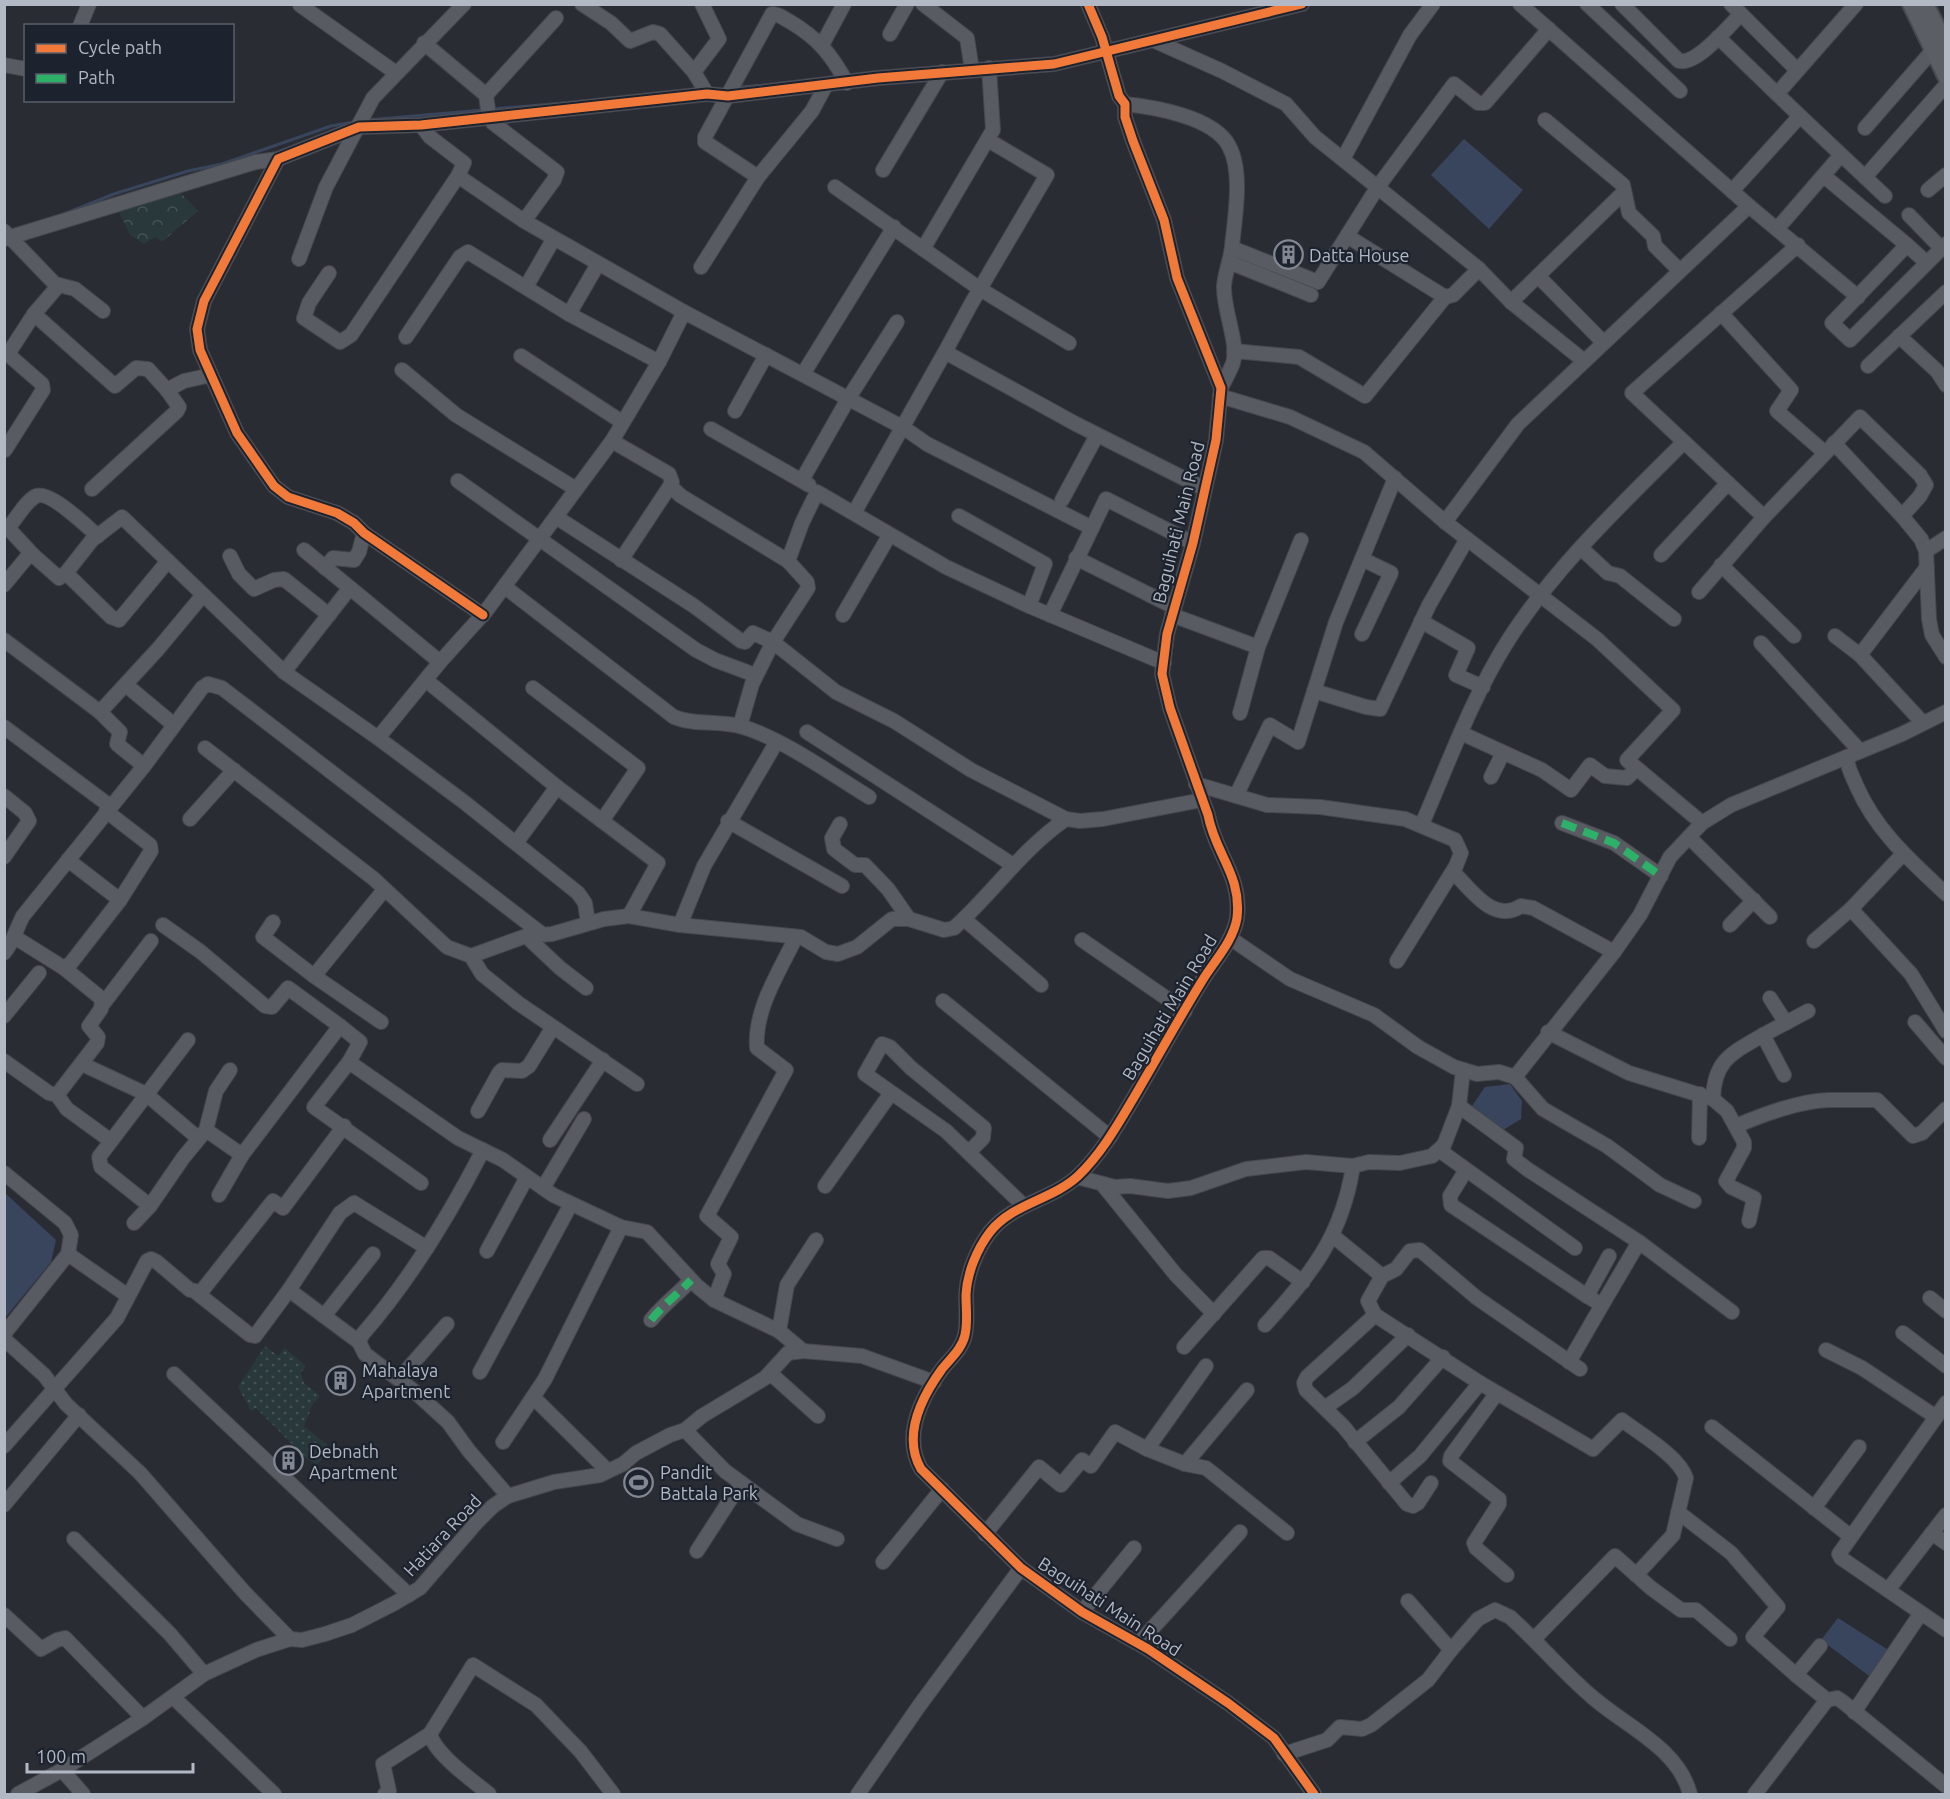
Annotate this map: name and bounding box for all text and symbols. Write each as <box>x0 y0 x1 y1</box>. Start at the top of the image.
legend <box>24 24 234 102</box>
text: Cycle path <box>78 37 162 57</box>
text: Path <box>78 67 115 87</box>
building icon: Datta House <box>1272 239 1304 271</box>
place label: Datta House <box>1309 245 1410 265</box>
street label: Baguihati Main Road <box>1148 439 1208 605</box>
street label: Baguihati Main Road <box>1118 931 1220 1083</box>
place label: Mahalaya Apartment <box>362 1360 450 1401</box>
building icon: Mahalaya Apartment <box>325 1364 357 1396</box>
place label: Debnath Apartment <box>309 1441 397 1482</box>
building icon: Debnath Apartment <box>272 1445 304 1477</box>
place label: Pandit Battala Park <box>660 1462 758 1503</box>
sports icon: Pandit Battala Park <box>623 1466 655 1498</box>
street label: Hatiara Road <box>399 1490 485 1580</box>
street label: Baguihati Main Road <box>1035 1552 1185 1660</box>
scale bar <box>27 1736 194 1774</box>
text: 100 m <box>36 1746 86 1766</box>

